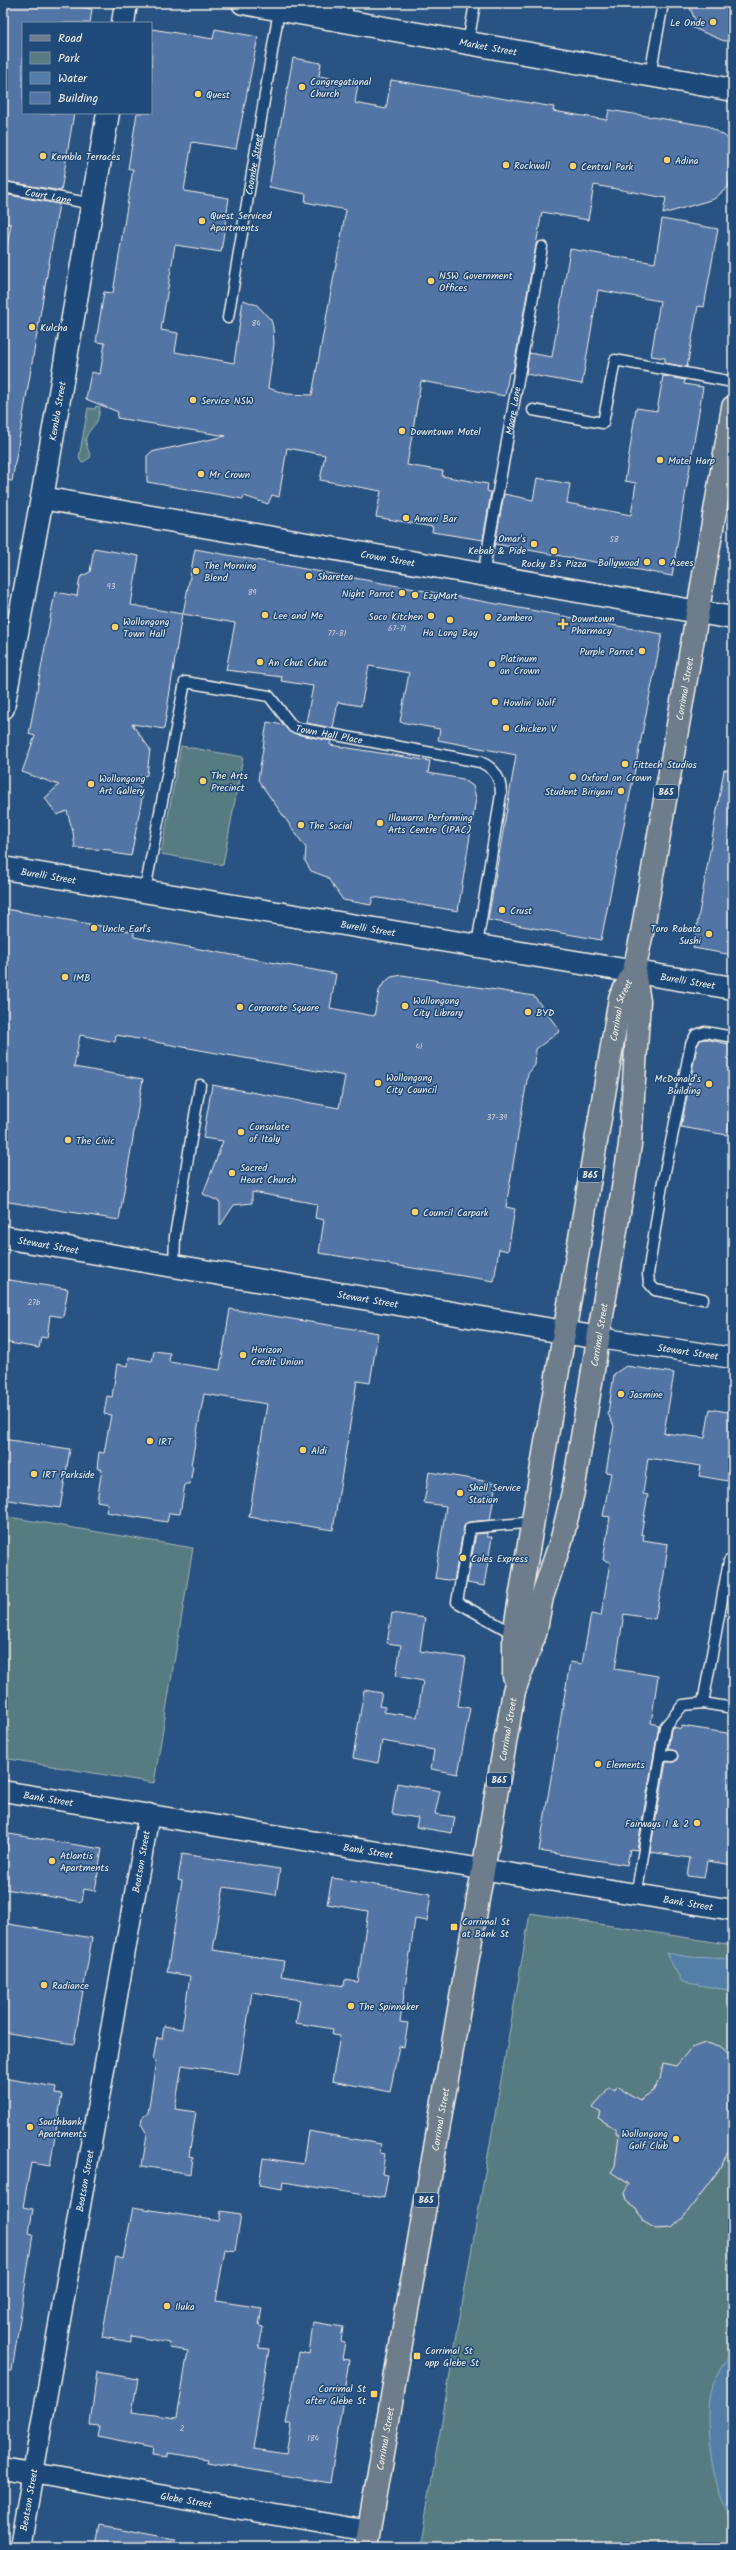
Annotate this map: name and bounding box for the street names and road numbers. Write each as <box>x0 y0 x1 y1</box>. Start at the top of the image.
street label: Market Street <box>458 35 518 61</box>
street label: Coombe Street <box>242 132 267 196</box>
street label: Court Lane <box>24 184 73 209</box>
street label: Kembla Street <box>45 380 71 442</box>
street label: Moore Lane <box>501 385 526 436</box>
street label: Crown Street <box>359 546 416 572</box>
street label: Corrimal Street <box>672 656 699 722</box>
street label: Town Hall Place <box>294 721 364 749</box>
road number: B65 <box>654 785 678 799</box>
street label: Burelli Street <box>19 864 77 889</box>
street label: Burelli Street <box>339 917 397 941</box>
street label: Burelli Street <box>659 969 717 994</box>
street label: Corrimal Street <box>606 977 637 1043</box>
road number: B65 <box>578 1168 602 1182</box>
street label: Stewart Street <box>16 1233 80 1259</box>
street label: Stewart Street <box>336 1287 400 1313</box>
street label: Corrimal Street <box>587 1302 613 1368</box>
street label: Stewart Street <box>656 1340 720 1365</box>
street label: Corrimal Street <box>495 1696 522 1762</box>
road number: B65 <box>487 1773 511 1787</box>
street label: Bank Street <box>22 1787 75 1811</box>
street label: Beatson Street <box>128 1829 155 1894</box>
street label: Bank Street <box>342 1840 394 1863</box>
street label: Bank Street <box>662 1892 714 1916</box>
street label: Corrimal Street <box>428 2086 454 2152</box>
street label: Beatson Street <box>72 2148 99 2213</box>
road number: B65 <box>414 2193 438 2207</box>
street label: Corrimal Street <box>372 2406 399 2472</box>
street label: Beatson Street <box>16 2467 43 2532</box>
street label: Glebe Street <box>159 2488 213 2513</box>

